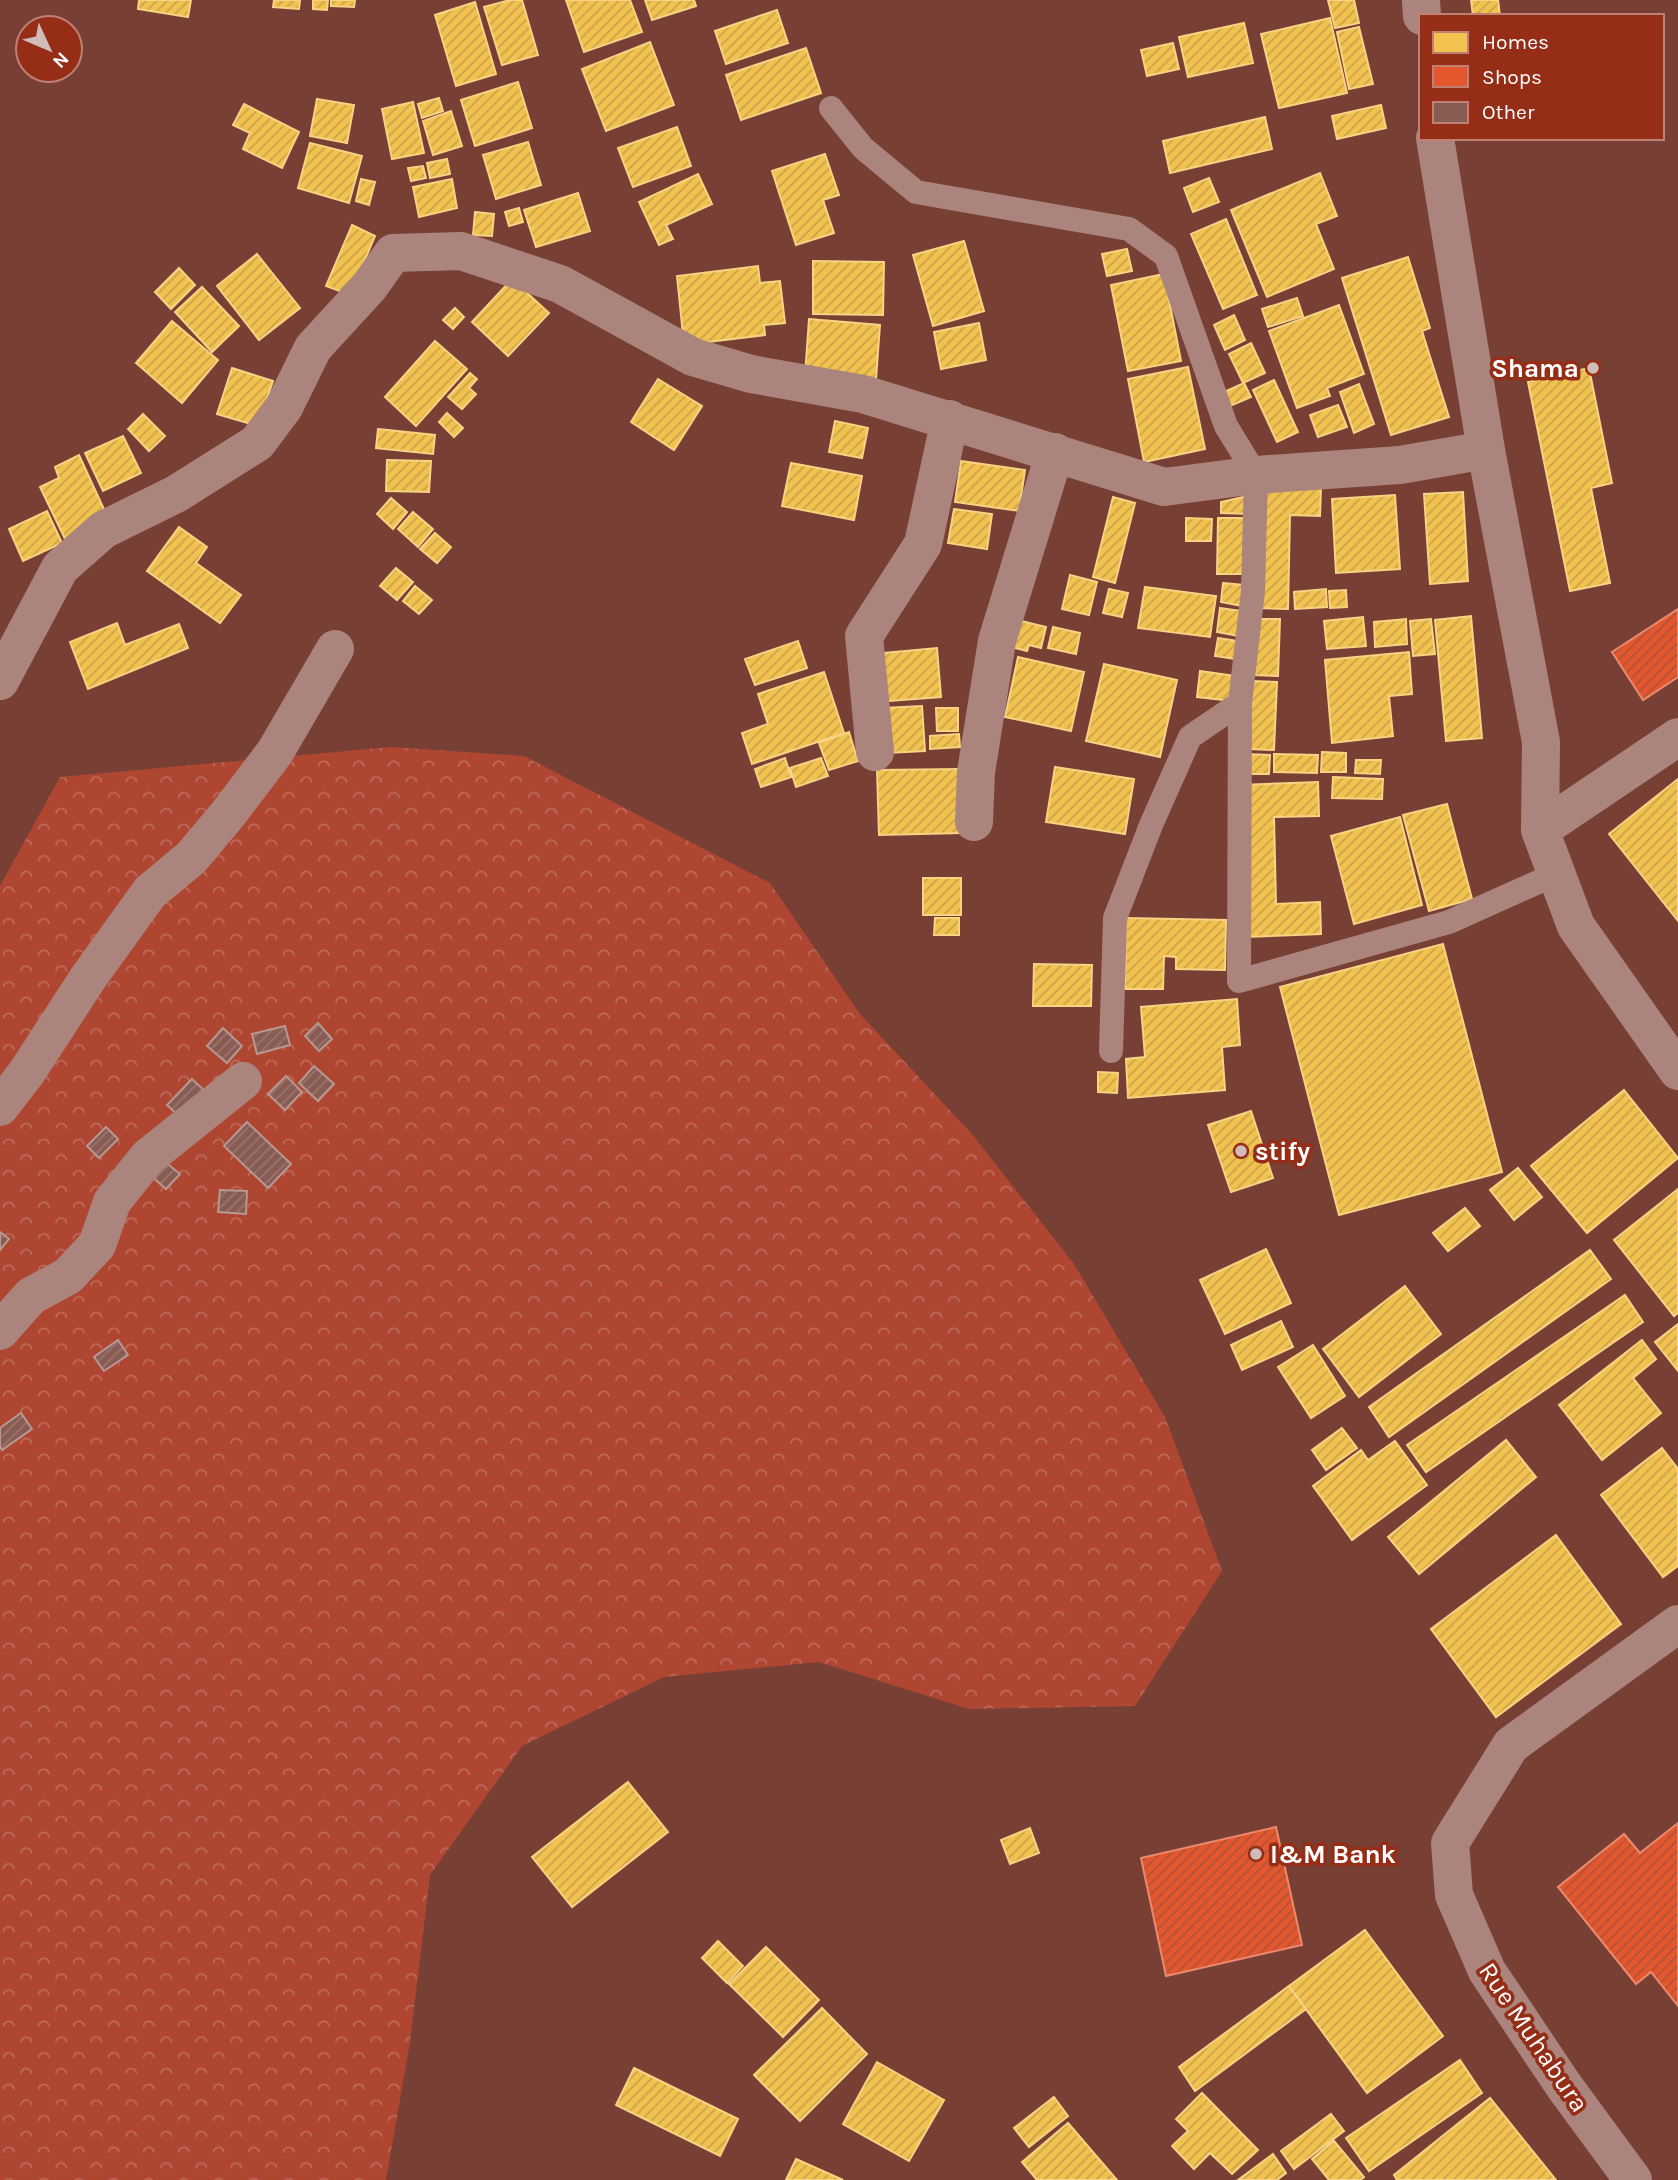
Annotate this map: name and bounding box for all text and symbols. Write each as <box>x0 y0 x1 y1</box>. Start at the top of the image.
north arrow <box>14 14 84 84</box>
legend <box>1419 14 1664 140</box>
text: Homes <box>1482 30 1549 54</box>
text: N <box>48 48 73 73</box>
text: Shops <box>1482 65 1542 89</box>
text: Other <box>1482 100 1535 124</box>
place label: Shama <box>1491 353 1579 384</box>
marker: Shama <box>1585 360 1601 376</box>
place label: stify <box>1255 1136 1310 1167</box>
marker: stify <box>1233 1143 1249 1159</box>
place label: I&M Bank <box>1270 1839 1396 1870</box>
marker: I&M Bank <box>1248 1846 1264 1862</box>
street label: Rue Muhabura <box>1472 1957 1595 2118</box>

